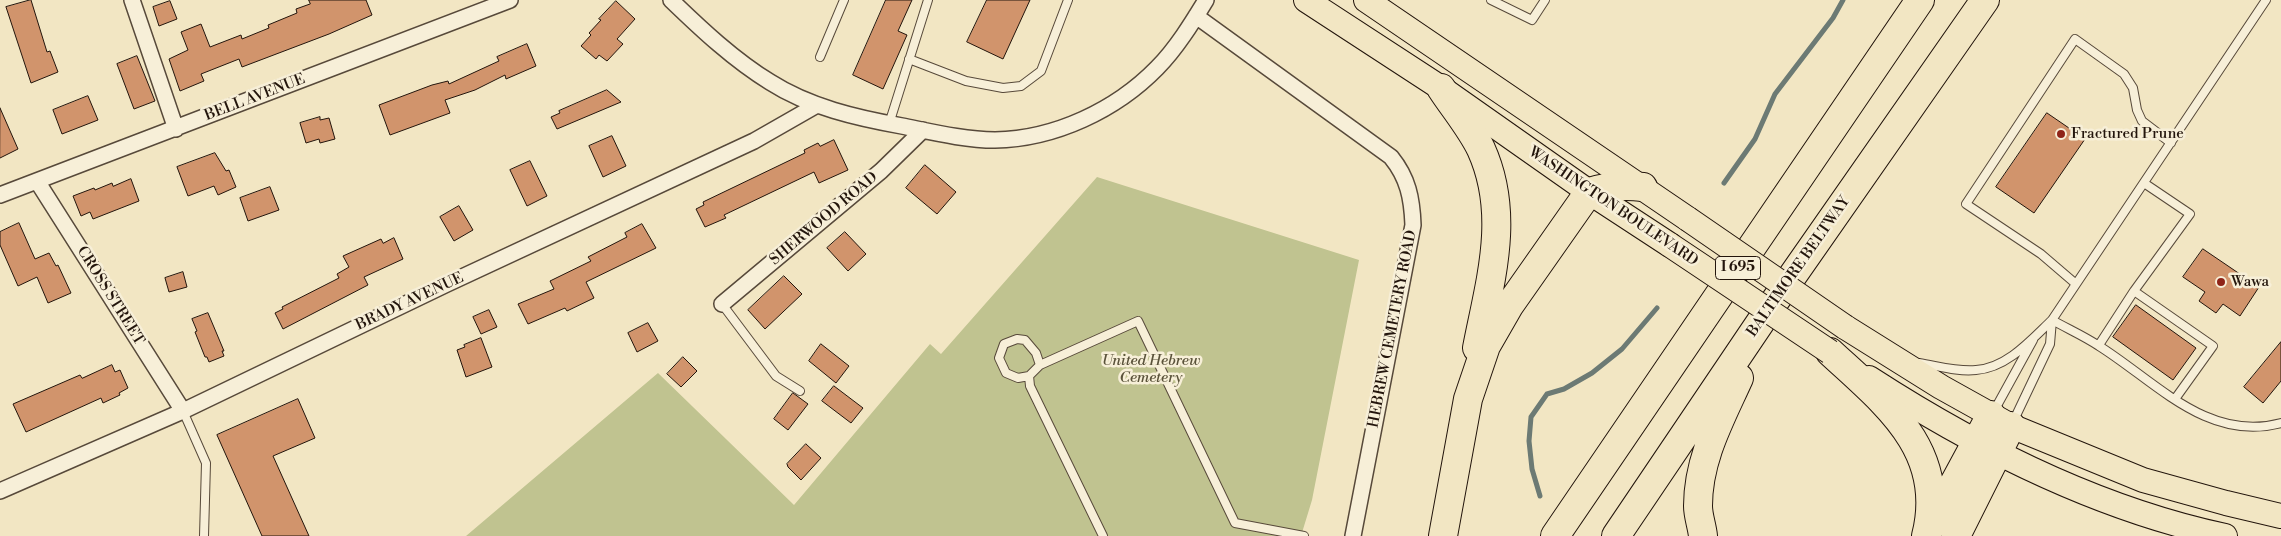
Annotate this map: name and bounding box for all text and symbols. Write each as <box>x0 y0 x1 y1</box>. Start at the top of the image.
street label: BELL AVENUE <box>202 71 308 125</box>
place label: Fractured Prune <box>2071 125 2184 143</box>
marker: Fractured Prune <box>2055 128 2067 140</box>
street label: WASHINGTON BOULEVARD <box>1525 143 1701 271</box>
street label: SHERWOOD ROAD <box>766 169 882 269</box>
street label: BALTIMORE BELTWAY <box>1744 193 1854 341</box>
street label: HEBREW CEMETERY ROAD <box>1365 229 1421 429</box>
street label: CROSS STREET <box>72 243 148 349</box>
road number: I 695 <box>1716 256 1760 280</box>
street label: BRADY AVENUE <box>353 269 467 335</box>
place label: Wawa <box>2231 273 2269 291</box>
marker: Wawa <box>2215 276 2227 288</box>
park label: United Hebrew Cemetery <box>1102 352 1200 387</box>

